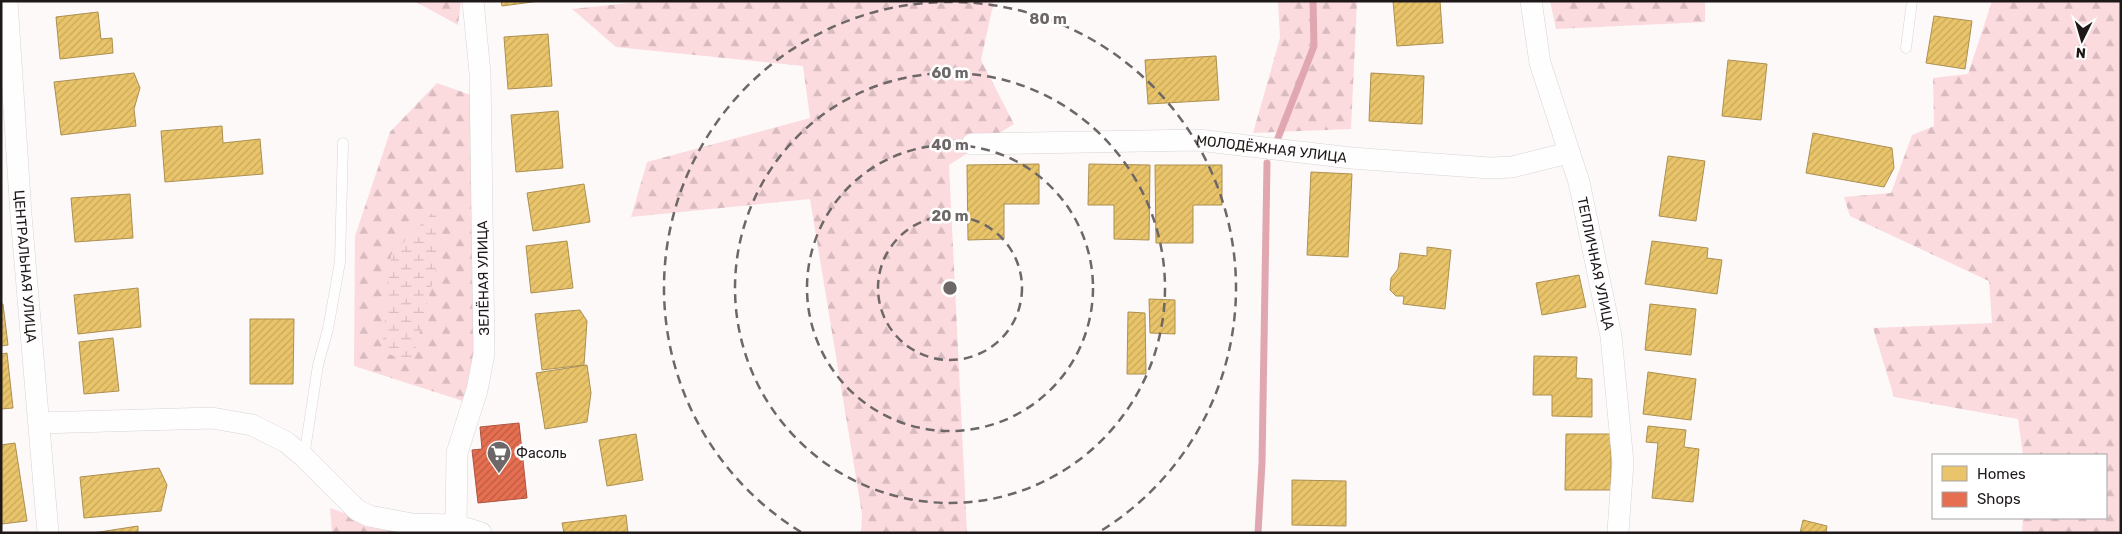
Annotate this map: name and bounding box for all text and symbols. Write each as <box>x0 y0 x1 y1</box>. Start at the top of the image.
text: 80 m <box>1029 10 1067 28</box>
north arrow <box>2057 15 2107 65</box>
text: N <box>2075 44 2087 61</box>
text: 60 m <box>932 64 968 82</box>
street label: МОЛОДЁЖНАЯ УЛИЦА <box>1195 132 1348 167</box>
text: 40 m <box>931 136 969 154</box>
street label: ЦЕНТРАЛЬНАЯ УЛИЦА <box>10 189 40 344</box>
street label: ТЕПЛИЧНАЯ УЛИЦА <box>1573 195 1618 332</box>
text: 20 m <box>932 207 968 225</box>
street label: ЗЕЛЁНАЯ УЛИЦА <box>473 220 493 336</box>
centre of rings <box>941 279 959 297</box>
supermarket icon: Фасоль <box>486 440 512 474</box>
place label: Фасоль <box>516 445 566 462</box>
legend <box>1932 454 2107 519</box>
text: Homes <box>1977 465 2026 483</box>
text: Shops <box>1977 490 2021 508</box>

